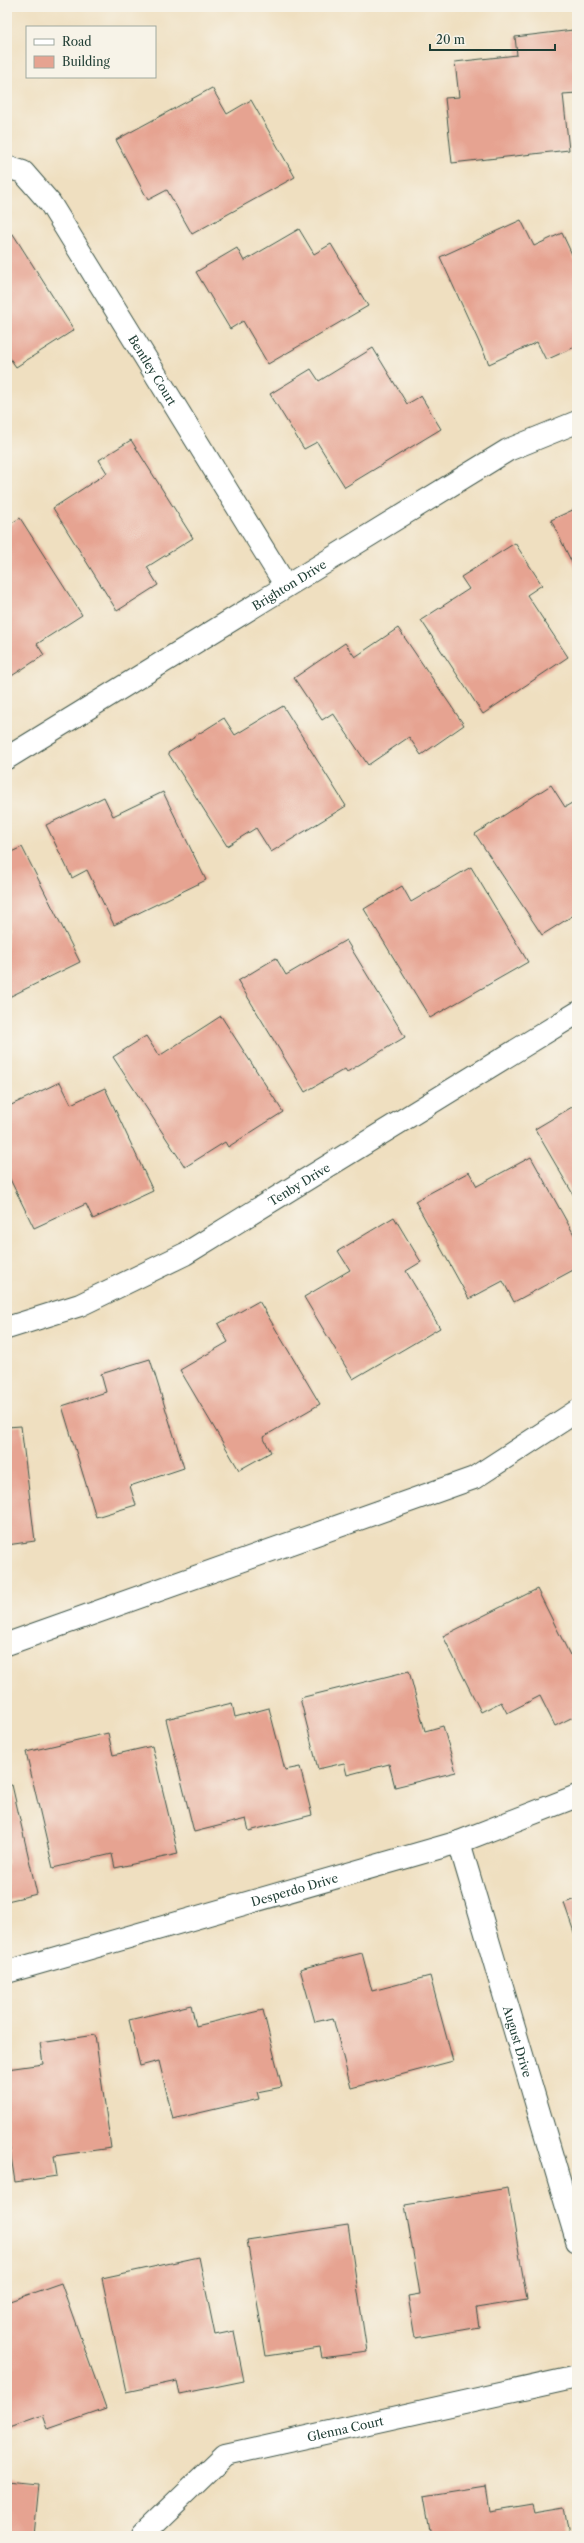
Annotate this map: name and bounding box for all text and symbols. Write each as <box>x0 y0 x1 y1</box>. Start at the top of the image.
legend <box>26 26 156 78</box>
scale bar <box>430 26 555 52</box>
text: 20 m <box>436 32 465 47</box>
text: Road <box>62 34 92 49</box>
text: Building <box>62 54 110 69</box>
street label: Bentley Court <box>126 332 181 409</box>
street label: Brighton Drive <box>249 556 329 613</box>
street label: Tenby Drive <box>265 1159 333 1209</box>
street label: Desperdo Drive <box>249 1870 340 1909</box>
street label: August Drive <box>500 2003 536 2079</box>
street label: Glenna Court <box>306 2412 386 2444</box>

